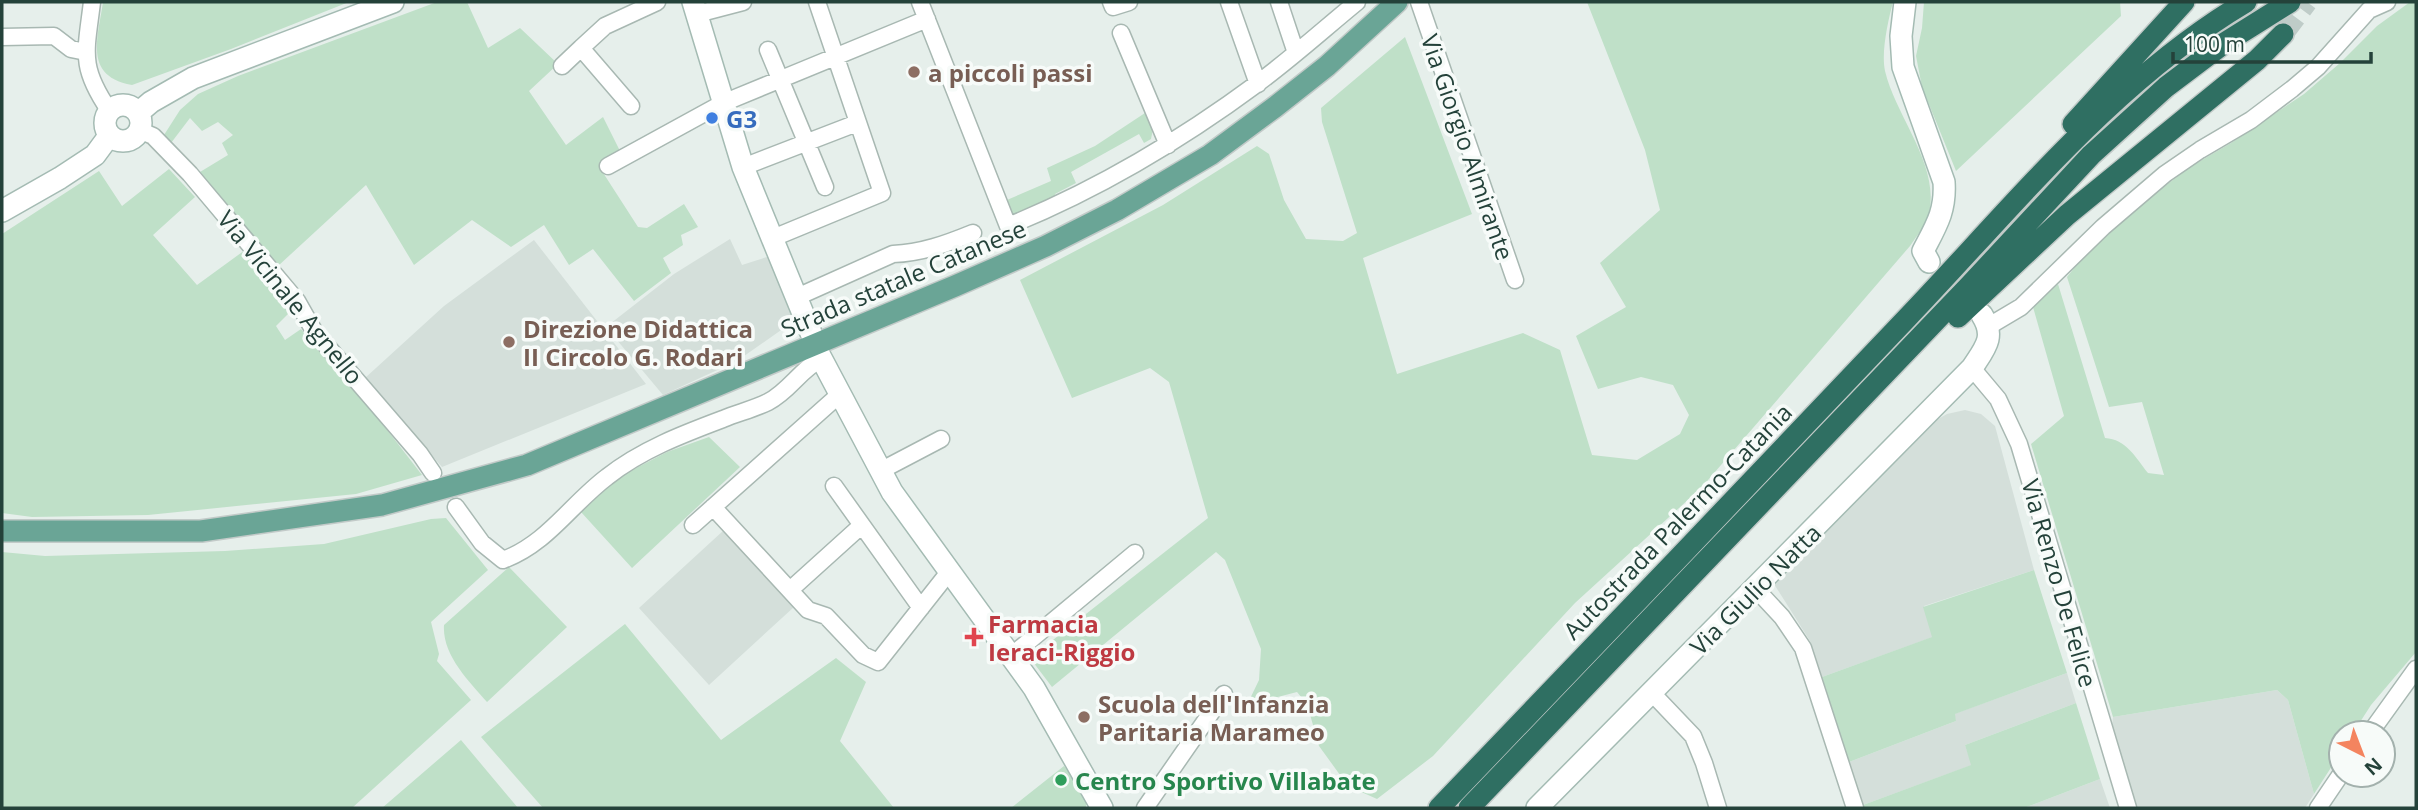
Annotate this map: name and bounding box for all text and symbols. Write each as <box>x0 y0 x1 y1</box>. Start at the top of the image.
scale bar <box>2173 21 2371 65</box>
street label: Via Giorgio Almirante <box>1414 30 1522 264</box>
text: 100 m <box>2184 30 2245 58</box>
place label: a piccoli passi <box>928 56 1093 89</box>
marker: a piccoli passi <box>906 64 922 80</box>
place label: G3 <box>726 102 757 135</box>
marker: G3 <box>704 110 720 126</box>
street label: Via Vicinale Agnello <box>211 203 371 391</box>
street label: Strada statale Catanese <box>775 211 1031 345</box>
place label: Direzione Didattica II Circolo G. Rodari <box>523 312 753 373</box>
marker: Direzione Didattica II Circolo G. Rodari <box>501 334 517 350</box>
street label: Autostrada Palermo-Catania <box>1555 396 1799 646</box>
street label: Via Renzo De Felice <box>2015 475 2105 691</box>
street label: Via Giulio Natta <box>1682 516 1828 662</box>
place label: Farmacia Ieraci-Riggio <box>988 607 1135 668</box>
marker: Farmacia Ieraci-Riggio <box>966 629 982 645</box>
place label: Scuola dell'Infanzia Paritaria Marameo <box>1098 687 1329 748</box>
marker: Scuola dell'Infanzia Paritaria Marameo <box>1076 709 1092 725</box>
north arrow <box>2327 719 2397 789</box>
text: N <box>2359 752 2388 781</box>
place label: Centro Sportivo Villabate <box>1075 764 1376 797</box>
marker: Centro Sportivo Villabate <box>1053 772 1069 788</box>

